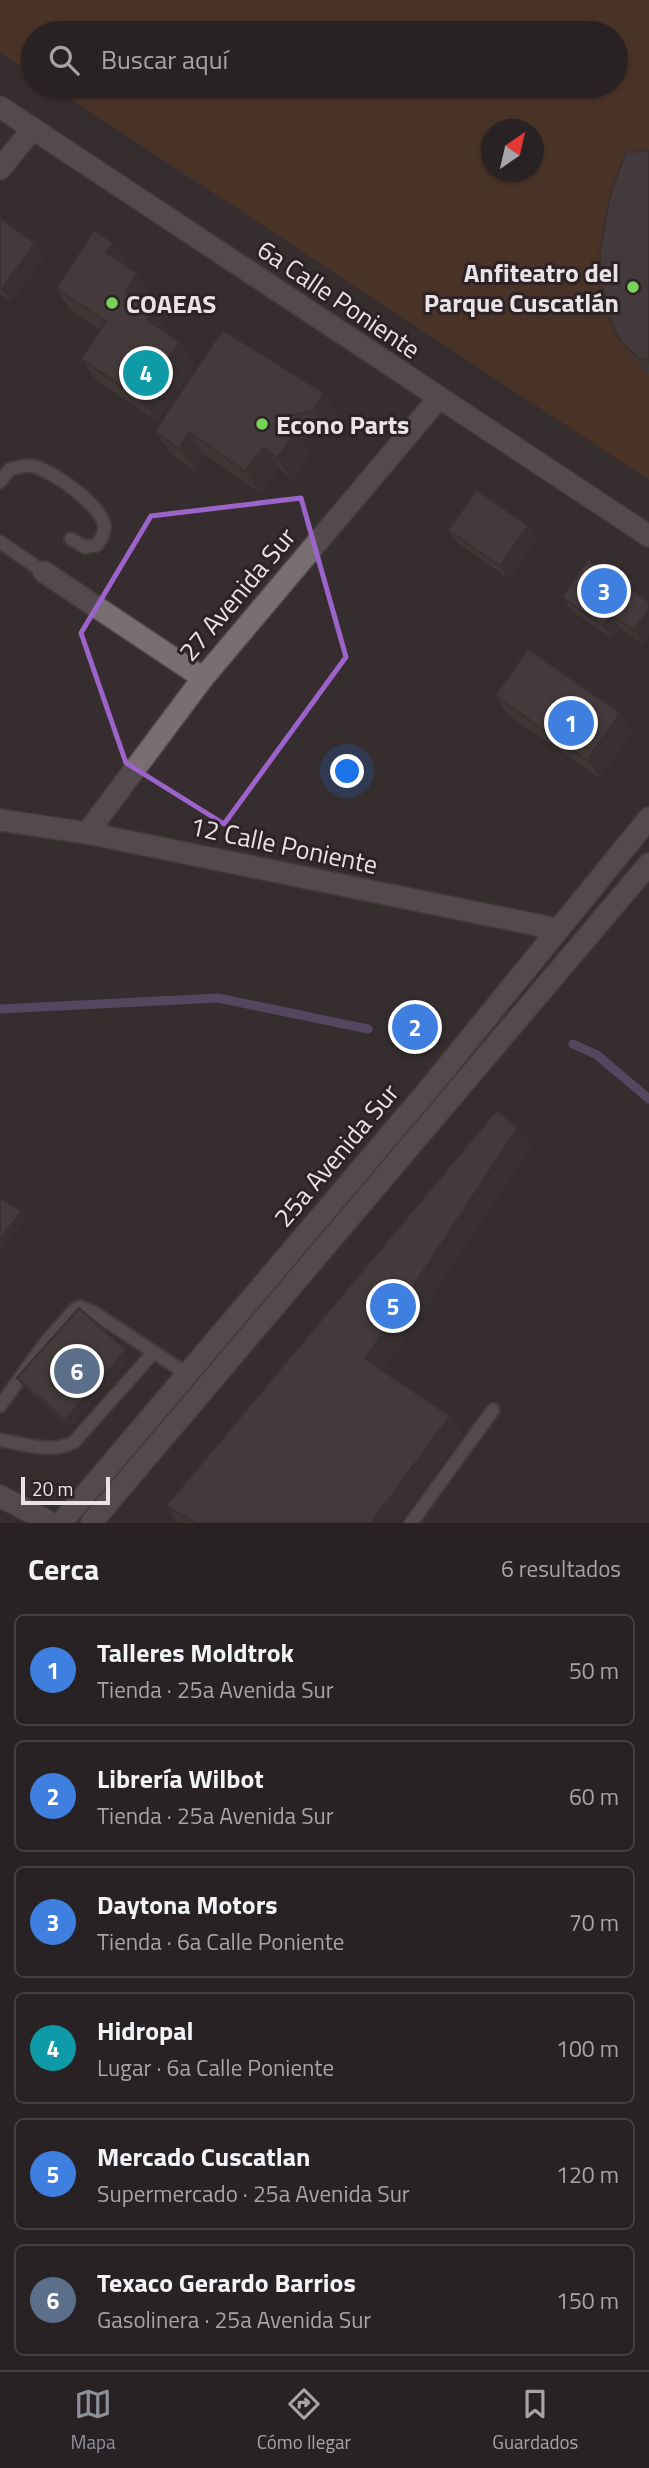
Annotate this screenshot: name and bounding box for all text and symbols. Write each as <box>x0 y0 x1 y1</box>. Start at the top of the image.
search box <box>21 21 628 98</box>
text: Buscar aquí <box>101 40 228 79</box>
icon: search <box>45 41 83 79</box>
north arrow <box>481 119 544 182</box>
street label: 6a Calle Poniente <box>250 230 428 368</box>
place label: Anfiteatro del Parque Cuscatlán <box>424 253 619 322</box>
marker: Anfiteatro del Parque Cuscatlán <box>625 279 641 295</box>
place label: COAEAS <box>126 284 216 323</box>
marker: COAEAS <box>104 295 120 311</box>
pin: 4 <box>123 347 169 399</box>
place label: Econo Parts <box>276 405 409 444</box>
marker: Econo Parts <box>254 416 270 432</box>
street label: 27 Avenida Sur <box>169 519 305 669</box>
pin: 3 <box>581 565 627 617</box>
pin: 1 <box>548 697 594 749</box>
your location <box>330 754 364 788</box>
street label: 12 Calle Poniente <box>187 806 381 884</box>
pin: 2 <box>392 1001 438 1053</box>
street label: 25a Avenida Sur <box>264 1075 408 1235</box>
pin: 5 <box>370 1280 416 1332</box>
pin: 6 <box>54 1345 100 1397</box>
scale bar <box>21 1474 110 1506</box>
text: 20 m <box>32 1474 73 1503</box>
text: Cerca <box>28 1546 99 1592</box>
text: 6 resultados <box>501 1551 621 1586</box>
text: Talleres Moldtrok <box>97 1633 294 1672</box>
text: 1 <box>47 1653 59 1688</box>
text: 50 m <box>569 1653 619 1688</box>
text: Tienda · 25a Avenida Sur <box>97 1672 334 1707</box>
text: Librería Wilbot <box>97 1759 264 1798</box>
text: 2 <box>47 1779 59 1814</box>
text: 60 m <box>569 1779 619 1814</box>
text: Tienda · 25a Avenida Sur <box>97 1798 334 1833</box>
text: Daytona Motors <box>97 1885 278 1924</box>
text: 3 <box>47 1905 59 1940</box>
text: 70 m <box>569 1905 619 1940</box>
text: Tienda · 6a Calle Poniente <box>97 1924 344 1959</box>
text: Hidropal <box>97 2011 194 2050</box>
text: 4 <box>47 2031 59 2066</box>
text: 100 m <box>556 2031 619 2066</box>
text: Lugar · 6a Calle Poniente <box>97 2050 334 2085</box>
text: Mercado Cuscatlan <box>97 2137 310 2176</box>
text: 5 <box>47 2157 59 2192</box>
text: 120 m <box>556 2157 619 2192</box>
text: Supermercado · 25a Avenida Sur <box>97 2176 410 2211</box>
text: Texaco Gerardo Barrios <box>97 2263 356 2302</box>
text: 6 <box>47 2283 59 2318</box>
text: 150 m <box>556 2283 619 2318</box>
text: Gasolinera · 25a Avenida Sur <box>97 2302 371 2337</box>
tab: Mapa <box>71 2385 116 2456</box>
tab: Cómo llegar <box>257 2385 351 2456</box>
tab: Guardados <box>492 2385 578 2456</box>

